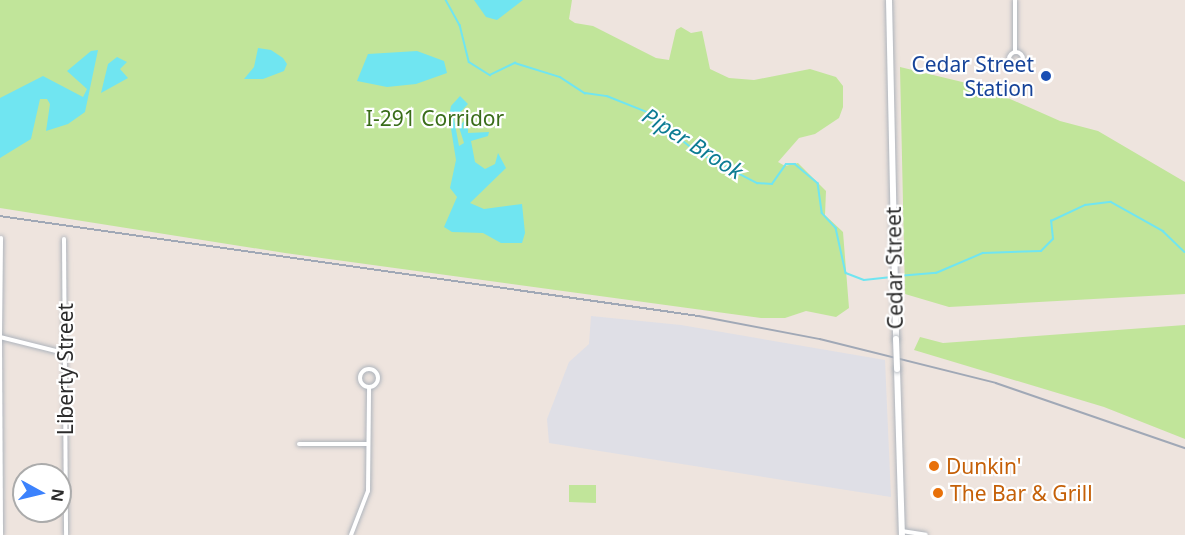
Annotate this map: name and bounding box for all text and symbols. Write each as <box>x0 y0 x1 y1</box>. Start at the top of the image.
place label: Cedar Street Station <box>911 51 1034 101</box>
marker: Cedar Street Station <box>1039 69 1053 83</box>
water label: Piper Brook <box>638 102 748 184</box>
park label: I-291 Corridor <box>366 105 504 131</box>
street label: Cedar Street <box>880 207 908 329</box>
street label: Liberty Street <box>52 303 78 435</box>
place label: Dunkin' <box>946 453 1021 479</box>
marker: Dunkin' <box>927 459 941 473</box>
north arrow <box>12 463 72 523</box>
place label: The Bar & Grill <box>950 480 1093 506</box>
marker: The Bar & Grill <box>931 486 945 500</box>
text: N <box>46 487 70 503</box>

